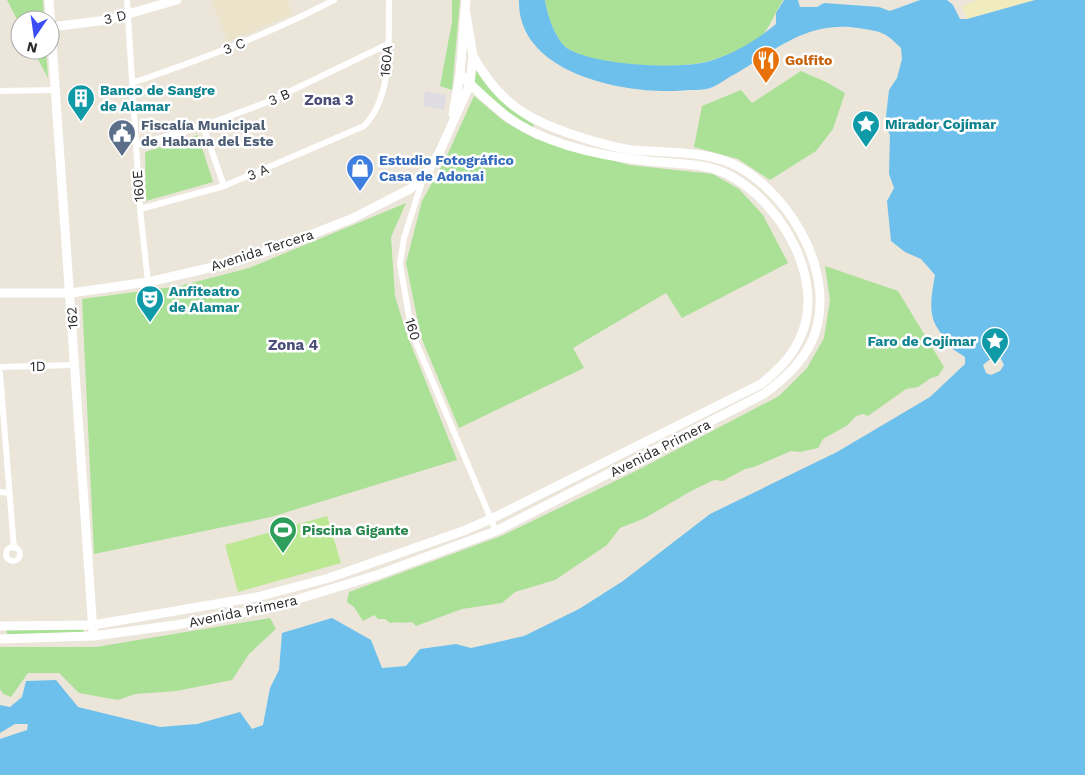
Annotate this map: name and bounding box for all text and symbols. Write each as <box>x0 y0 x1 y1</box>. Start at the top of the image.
street label: 3 D <box>102 7 128 27</box>
north arrow <box>10 10 60 60</box>
street label: 3 C <box>221 34 247 58</box>
text: N <box>25 39 39 57</box>
street label: 160A <box>377 44 395 78</box>
restaurant icon: Golfito <box>751 45 781 84</box>
place label: Golfito <box>785 52 832 68</box>
place label: Banco de Sangre de Alamar <box>100 82 215 114</box>
building icon: Banco de Sangre de Alamar <box>66 83 96 122</box>
street label: 3 B <box>266 85 292 109</box>
district label: Zona 3 <box>304 91 354 109</box>
place icon: Mirador Cojímar <box>851 109 881 148</box>
place label: Mirador Cojímar <box>885 116 996 132</box>
place label: Fiscalía Municipal de Habana del Este <box>141 117 274 149</box>
public building icon: Fiscalía Municipal de Habana del Este <box>107 118 137 157</box>
place label: Estudio Fotográfico Casa de Adonai <box>379 152 514 184</box>
shop icon: Estudio Fotográfico Casa de Adonai <box>345 153 375 192</box>
street label: 3 A <box>245 161 271 183</box>
street label: 160E <box>129 170 147 202</box>
street label: Avenida Tercera <box>209 226 315 274</box>
place label: Anfiteatro de Alamar <box>169 283 240 315</box>
theatre icon: Anfiteatro de Alamar <box>135 284 165 323</box>
street label: 162 <box>63 306 81 330</box>
street label: 160 <box>402 316 424 342</box>
place icon: Faro de Cojímar <box>980 326 1010 365</box>
place label: Faro de Cojímar <box>867 333 976 349</box>
district label: Zona 4 <box>268 336 318 354</box>
street label: 1D <box>30 358 46 374</box>
street label: Avenida Primera <box>607 416 713 480</box>
sports icon: Piscina Gigante <box>268 515 298 554</box>
place label: Piscina Gigante <box>302 522 409 538</box>
street label: Avenida Primera <box>187 592 299 630</box>

